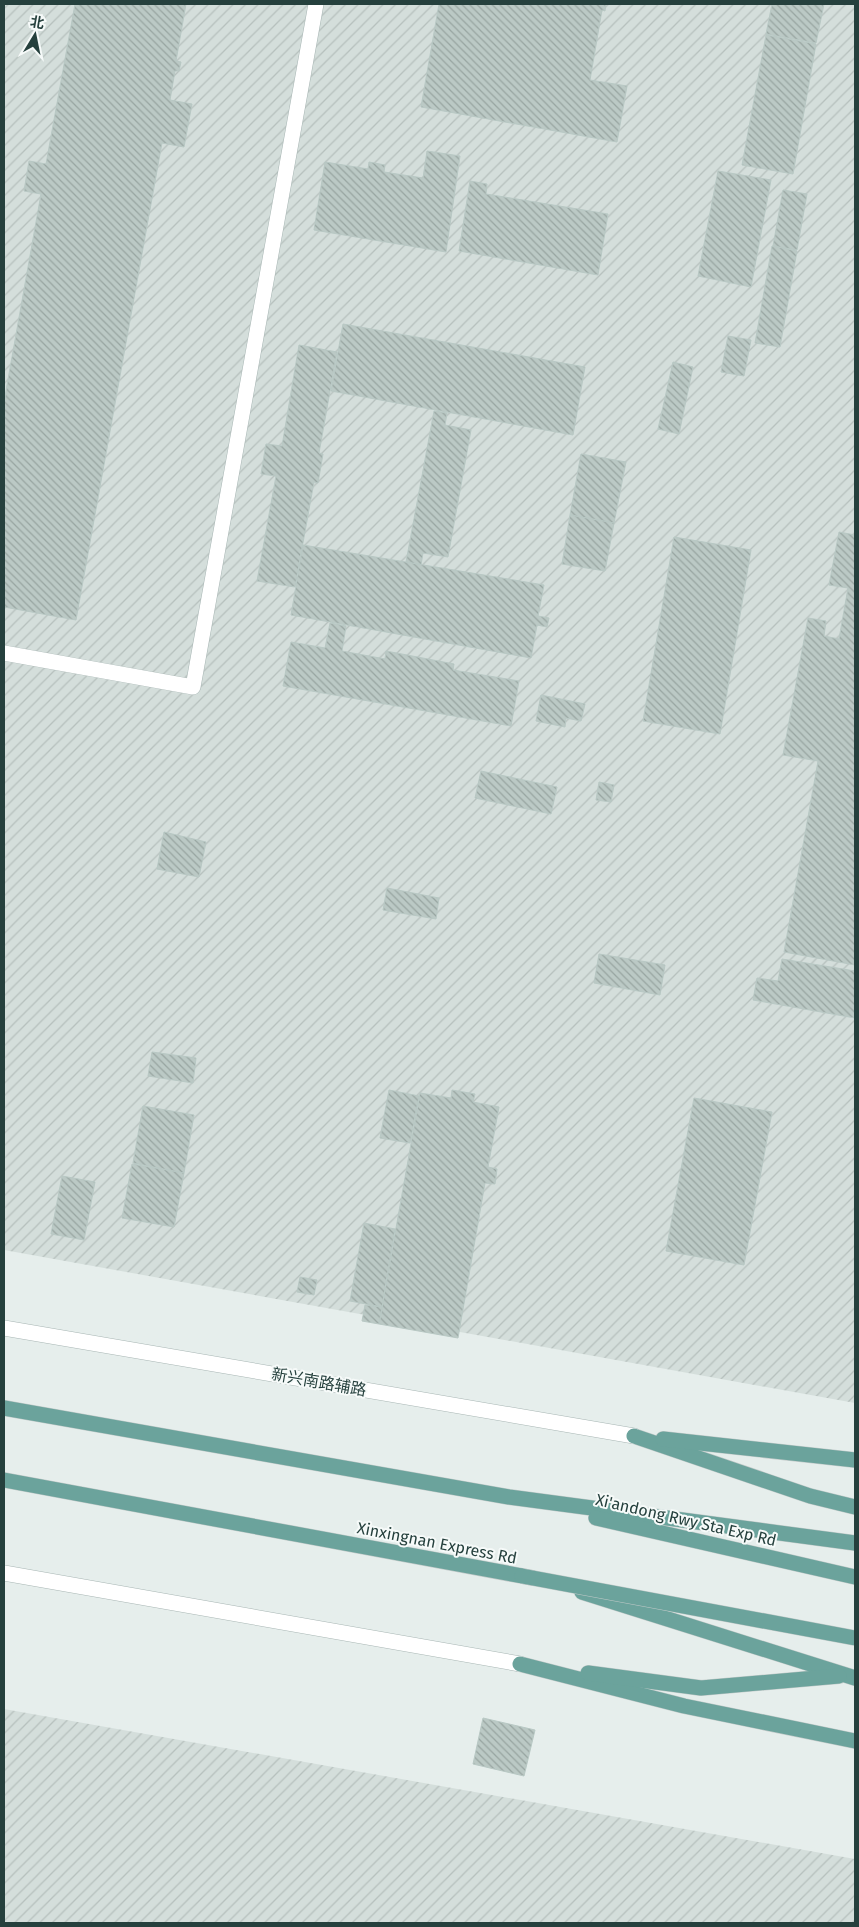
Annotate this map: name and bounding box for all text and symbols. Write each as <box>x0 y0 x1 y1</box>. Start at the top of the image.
north arrow <box>10 10 60 60</box>
text: 北 <box>29 13 46 32</box>
street label: 新兴南路辅路 <box>270 1364 368 1400</box>
street label: Xi'andong Rwy Sta Exp Rd <box>594 1490 778 1550</box>
street label: Xinxingnan Express Rd <box>355 1518 519 1568</box>

